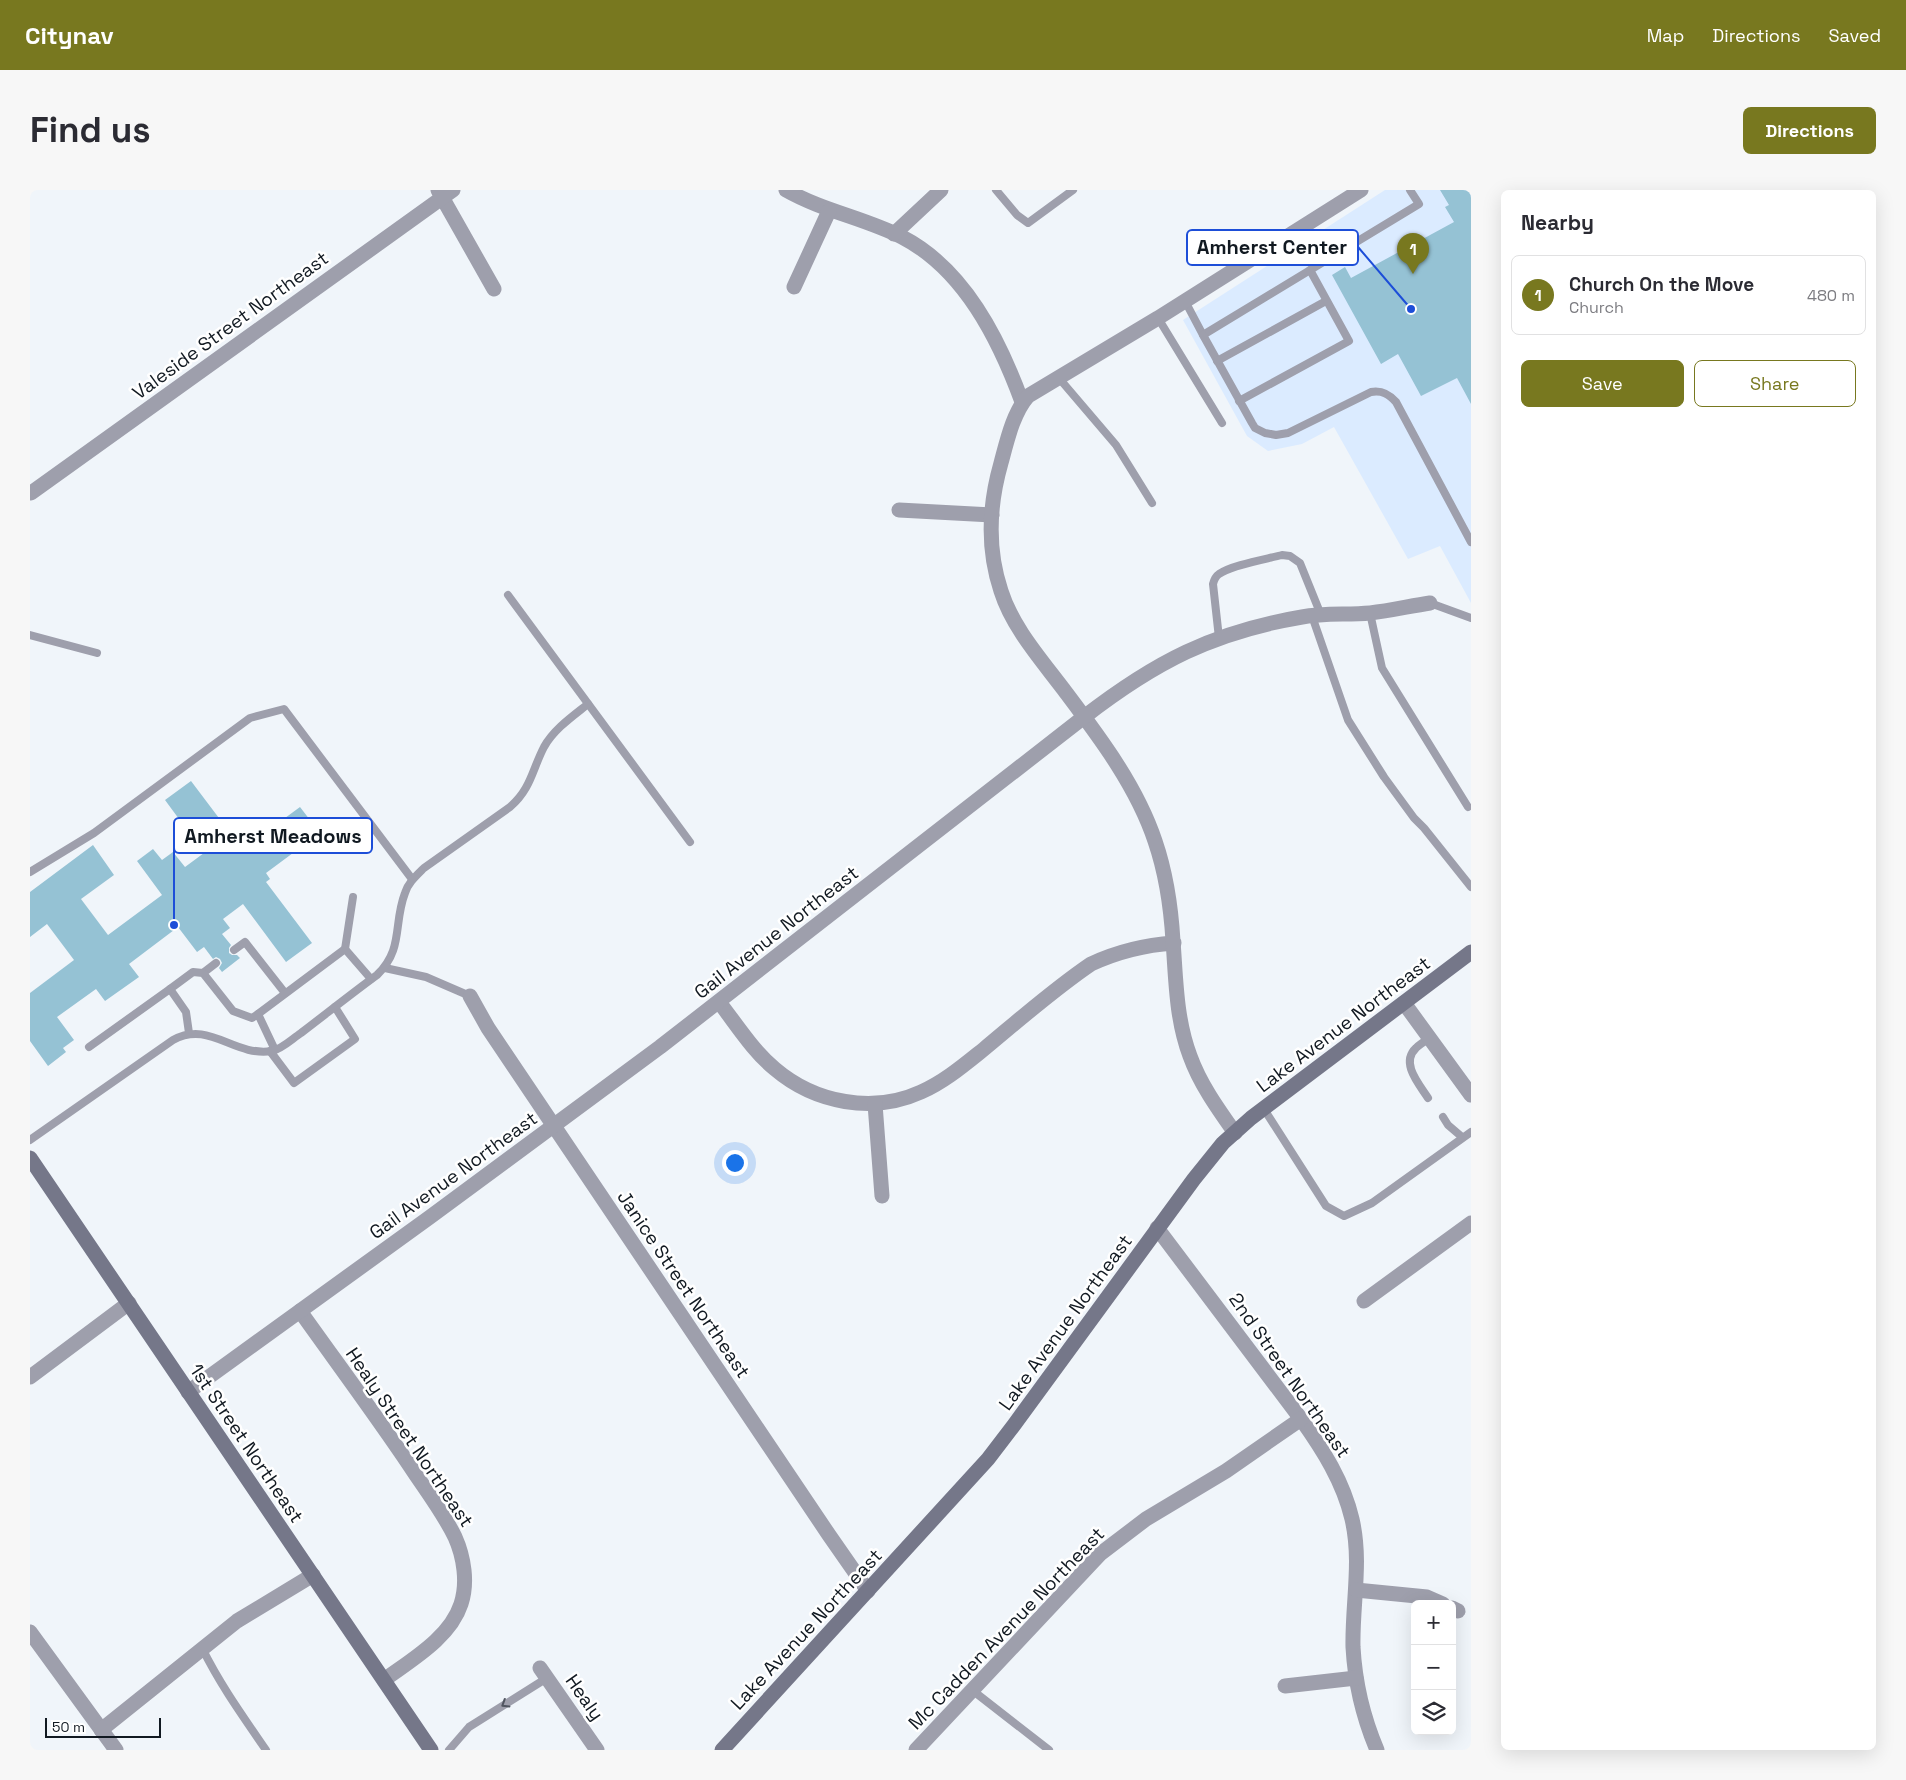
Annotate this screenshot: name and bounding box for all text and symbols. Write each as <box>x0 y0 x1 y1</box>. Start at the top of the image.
text: Citynav <box>25 20 114 51</box>
text: Map <box>1647 24 1684 47</box>
text: Directions <box>1712 24 1801 47</box>
text: Saved <box>1829 24 1881 47</box>
button: Directions <box>1743 107 1876 154</box>
text: Find us <box>30 108 151 152</box>
text: Nearby <box>1521 209 1594 236</box>
callout: Amherst Center <box>1187 230 1358 265</box>
pin: 1 <box>1397 233 1429 274</box>
text: Amherst Center <box>1197 234 1347 260</box>
street label: Valeside Street Northeast <box>127 246 333 405</box>
text: Church On the Move <box>1569 272 1754 297</box>
text: 1 <box>1534 285 1542 306</box>
text: 480 m <box>1807 285 1855 306</box>
text: Church <box>1569 297 1624 318</box>
button: Save <box>1521 360 1684 407</box>
button: Share <box>1694 360 1856 407</box>
callout: Amherst Meadows <box>174 818 372 853</box>
text: Amherst Meadows <box>184 823 362 849</box>
street label: Gail Avenue Northeast <box>689 860 864 1004</box>
street label: Lake Avenue Northeast <box>1251 951 1435 1098</box>
street label: Gail Avenue Northeast <box>364 1106 542 1245</box>
your location <box>722 1150 748 1176</box>
street label: Janice Street Northeast <box>611 1186 756 1383</box>
street label: Lake Avenue Northeast <box>993 1229 1138 1415</box>
street label: 2nd Street Northeast <box>1223 1288 1356 1463</box>
street label: Healy Street Northeast <box>340 1343 479 1532</box>
street label: 1st Street Northeast <box>184 1359 309 1528</box>
street label: Mc Cadden Avenue Northeast <box>903 1522 1110 1735</box>
street label: Lake Avenue Northeast <box>725 1543 888 1715</box>
map controls <box>1411 1600 1456 1735</box>
button: + <box>1411 1600 1456 1645</box>
button: − <box>1411 1645 1456 1690</box>
street label: Healy <box>560 1669 609 1725</box>
button: layers <box>1411 1690 1456 1735</box>
one-way arrow <box>502 1698 511 1707</box>
scale bar <box>45 1715 161 1738</box>
text: 50 m <box>52 1718 85 1736</box>

